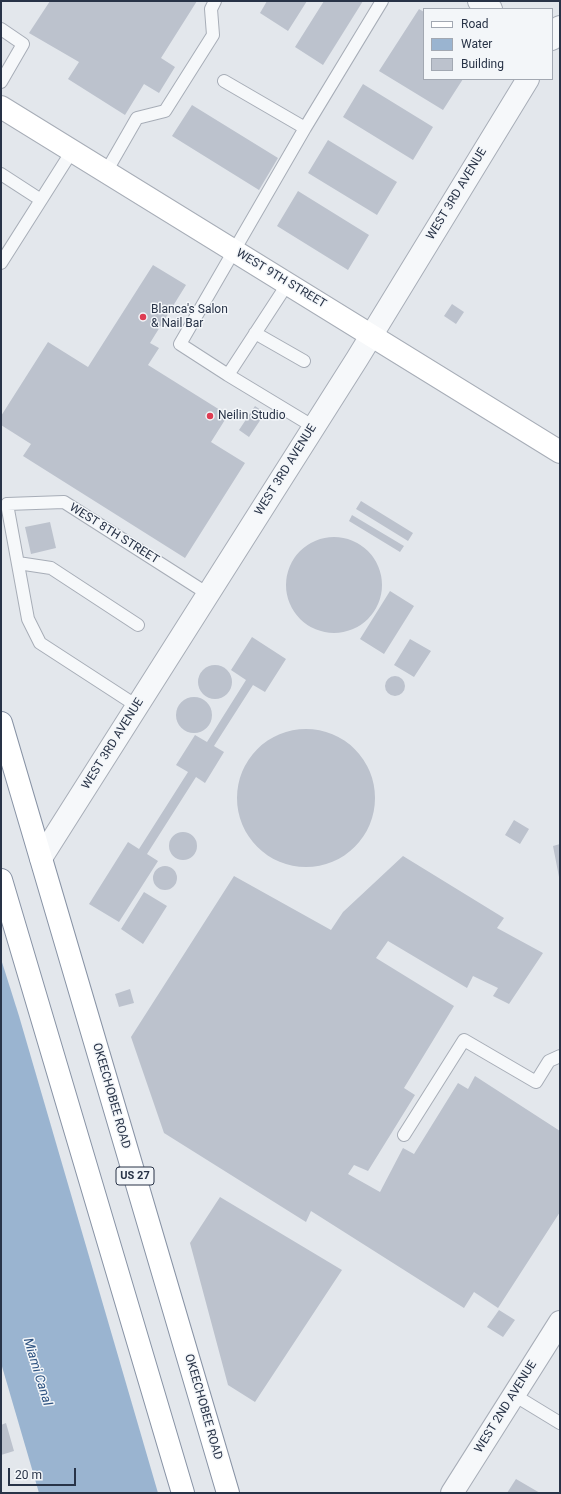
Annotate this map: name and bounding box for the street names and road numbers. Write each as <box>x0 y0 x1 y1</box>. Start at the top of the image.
street label: WEST 3RD AVENUE <box>424 145 490 243</box>
street label: WEST 9TH STREET <box>233 246 329 312</box>
street label: WEST 3RD AVENUE <box>252 422 320 518</box>
street label: WEST 8TH STREET <box>67 501 161 567</box>
street label: WEST 3RD AVENUE <box>79 696 147 792</box>
street label: OKEECHOBEE ROAD <box>89 1041 133 1151</box>
road number: US 27 <box>116 1167 154 1185</box>
street label: OKEECHOBEE ROAD <box>181 1352 225 1462</box>
street label: WEST 2ND AVENUE <box>472 1358 540 1456</box>

